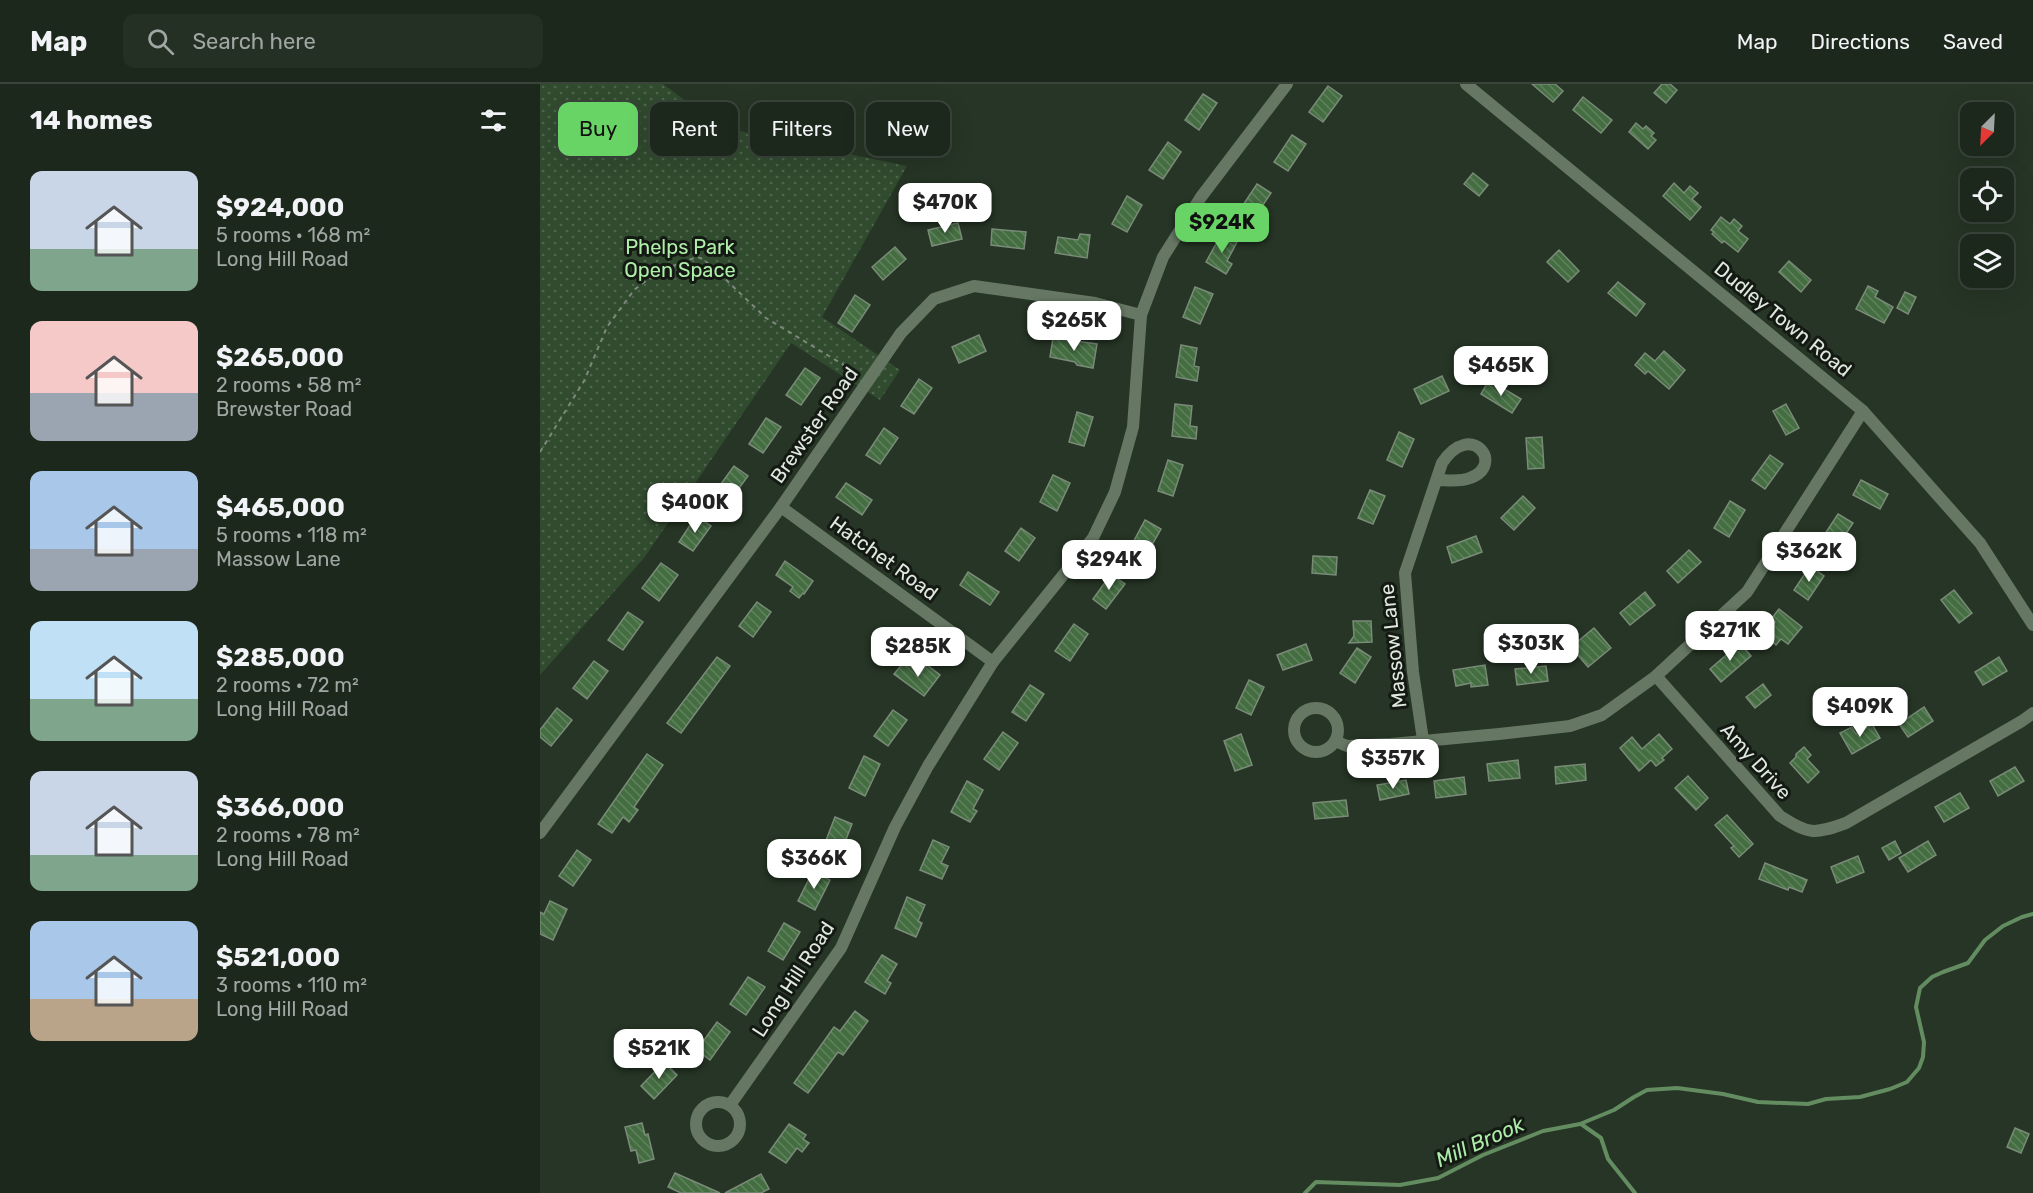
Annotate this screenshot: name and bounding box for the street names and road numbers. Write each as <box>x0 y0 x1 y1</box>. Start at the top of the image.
street label: Dudley Town Road <box>1710 256 1856 382</box>
street label: Brewster Road <box>765 362 863 488</box>
street label: Hatchet Road <box>825 511 943 605</box>
street label: Massow Lane <box>1375 583 1411 709</box>
street label: Amy Drive <box>1715 718 1797 804</box>
street label: Long Hill Road <box>747 917 839 1041</box>

